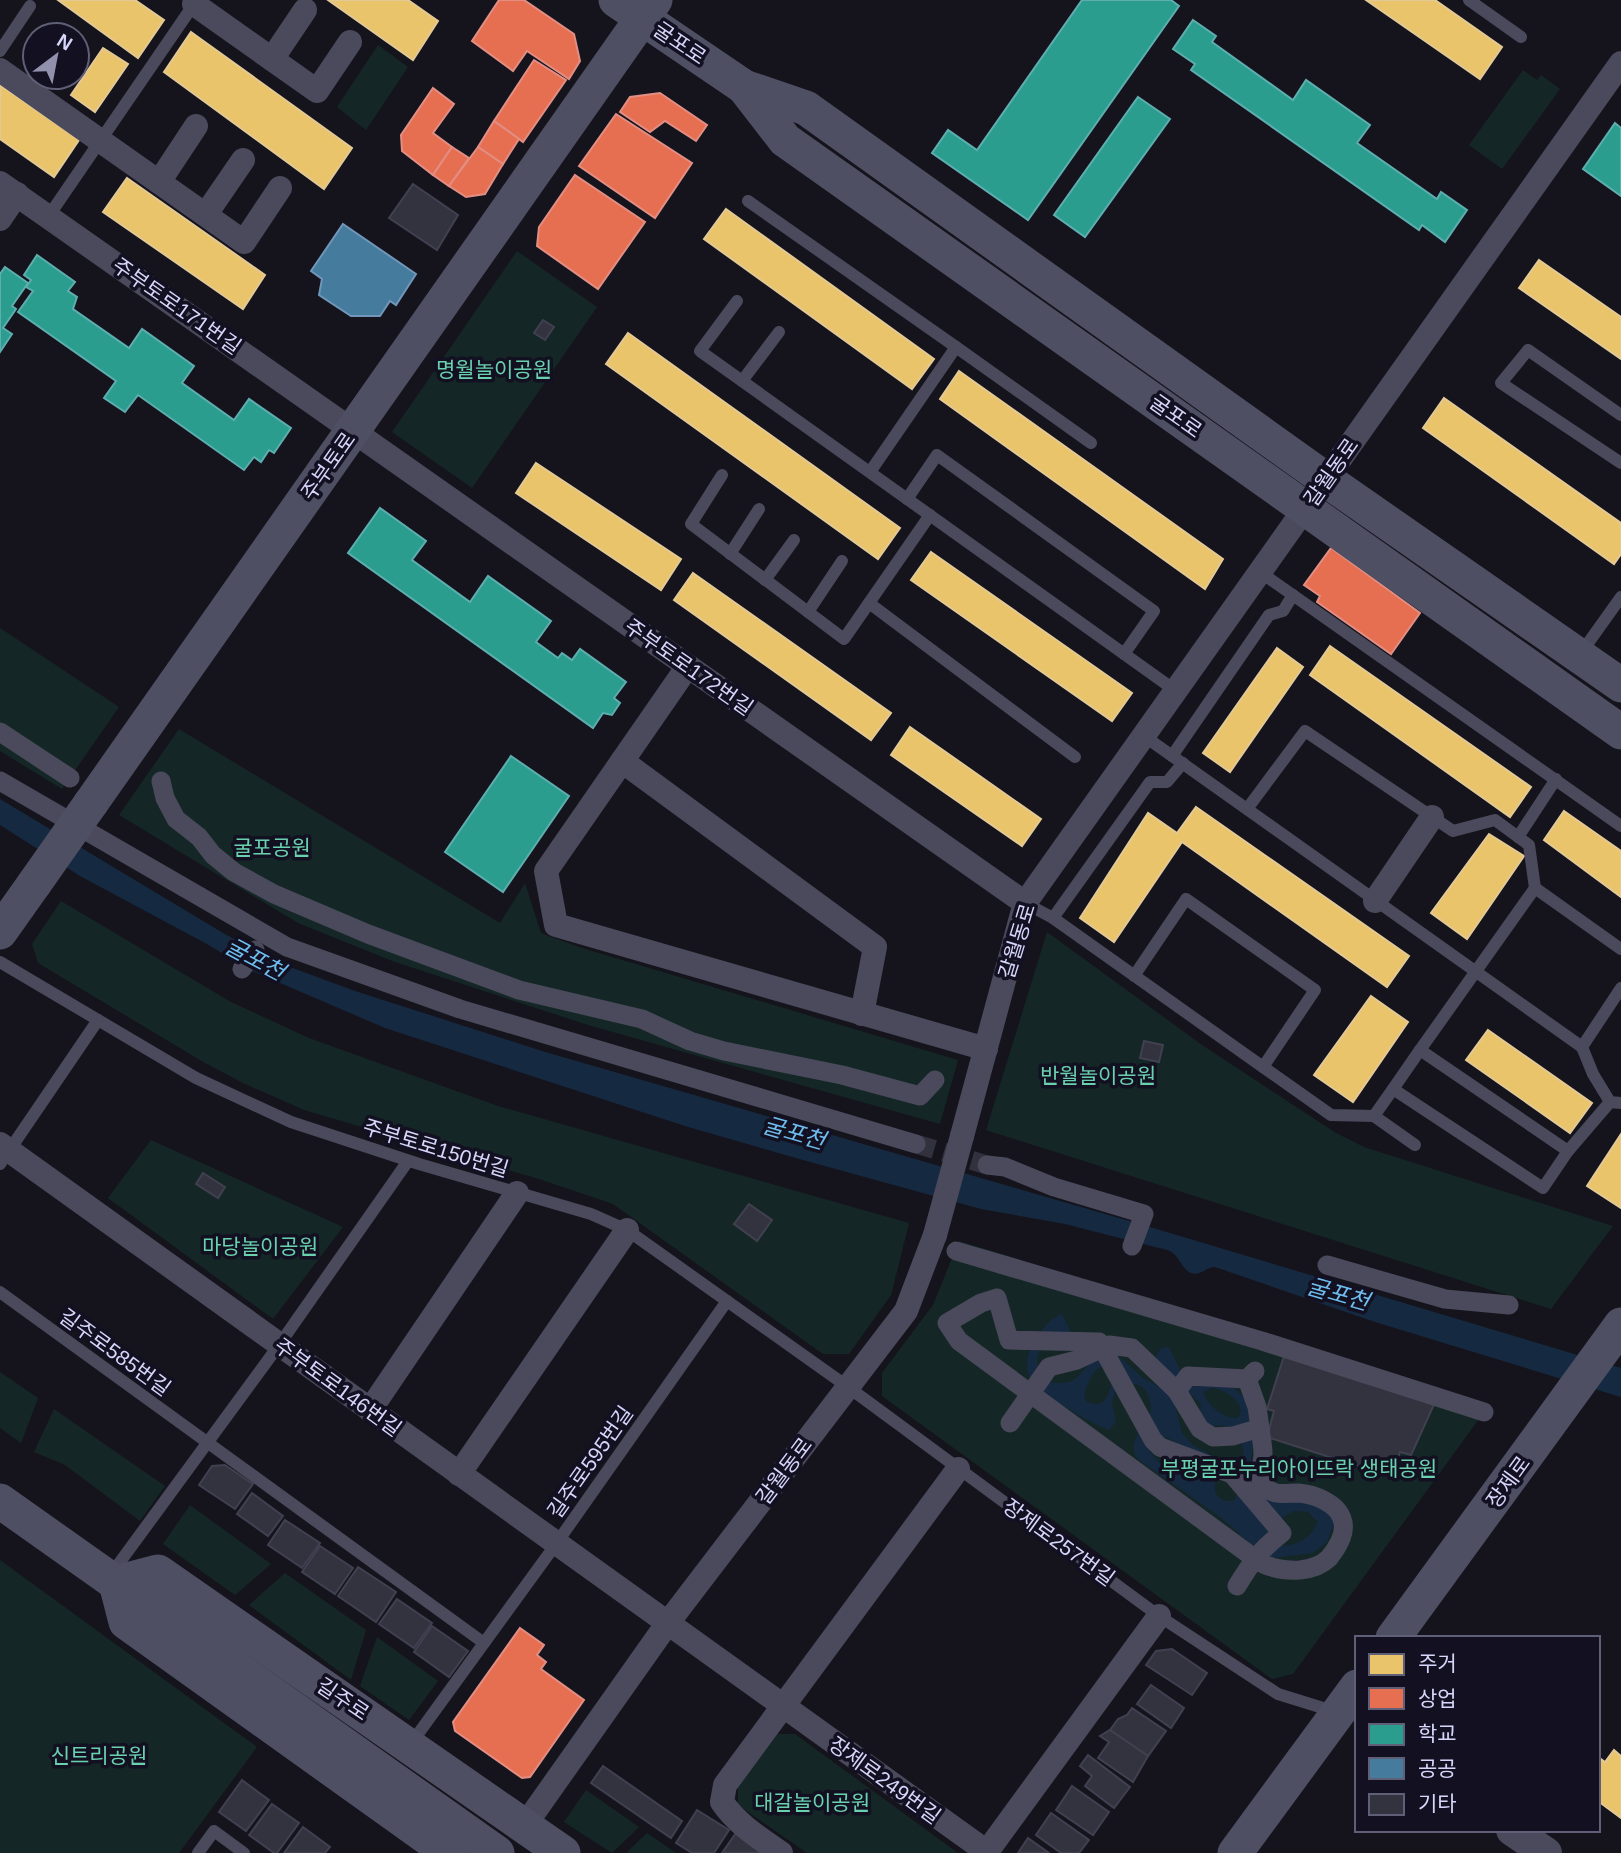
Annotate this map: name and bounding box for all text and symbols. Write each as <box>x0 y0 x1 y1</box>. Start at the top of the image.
street label: 굴포로 <box>650 17 710 69</box>
north arrow <box>21 21 91 91</box>
text: N <box>53 29 76 55</box>
street label: 주부토로171번길 <box>109 253 245 359</box>
park label: 명월놀이공원 <box>436 358 552 381</box>
street label: 굴포로 <box>1146 390 1206 442</box>
street label: 주부토로 <box>296 428 360 504</box>
street label: 갈월동로 <box>1299 434 1363 510</box>
street label: 주부토로172번길 <box>621 614 757 720</box>
park label: 굴포공원 <box>233 836 311 859</box>
street label: 갈월동로 <box>995 901 1039 981</box>
water label: 굴포천 <box>221 933 292 987</box>
park label: 반월놀이공원 <box>1040 1064 1156 1087</box>
water label: 굴포천 <box>760 1112 831 1155</box>
street label: 주부토로150번길 <box>360 1115 512 1181</box>
park label: 마당놀이공원 <box>202 1235 318 1258</box>
water label: 굴포천 <box>1304 1273 1375 1316</box>
street label: 길주로585번길 <box>55 1304 175 1400</box>
street label: 주부토로146번길 <box>270 1333 406 1441</box>
street label: 길주로595번길 <box>543 1401 637 1523</box>
street label: 갈월동로 <box>752 1433 816 1509</box>
street label: 장제로 <box>1482 1452 1534 1512</box>
park label: 부평굴포누리아이뜨락 생태공원 <box>1161 1457 1437 1480</box>
street label: 장제로257번길 <box>999 1494 1119 1590</box>
legend <box>1355 1636 1600 1832</box>
text: 주거 <box>1418 1652 1457 1675</box>
street label: 길주로 <box>313 1673 373 1725</box>
text: 상업 <box>1418 1687 1457 1710</box>
text: 학교 <box>1418 1722 1457 1745</box>
street label: 장제로249번길 <box>825 1732 945 1828</box>
park label: 신트리공원 <box>51 1744 147 1767</box>
text: 공공 <box>1418 1757 1457 1780</box>
park label: 대갈놀이공원 <box>754 1791 870 1814</box>
text: 기타 <box>1418 1792 1457 1815</box>

